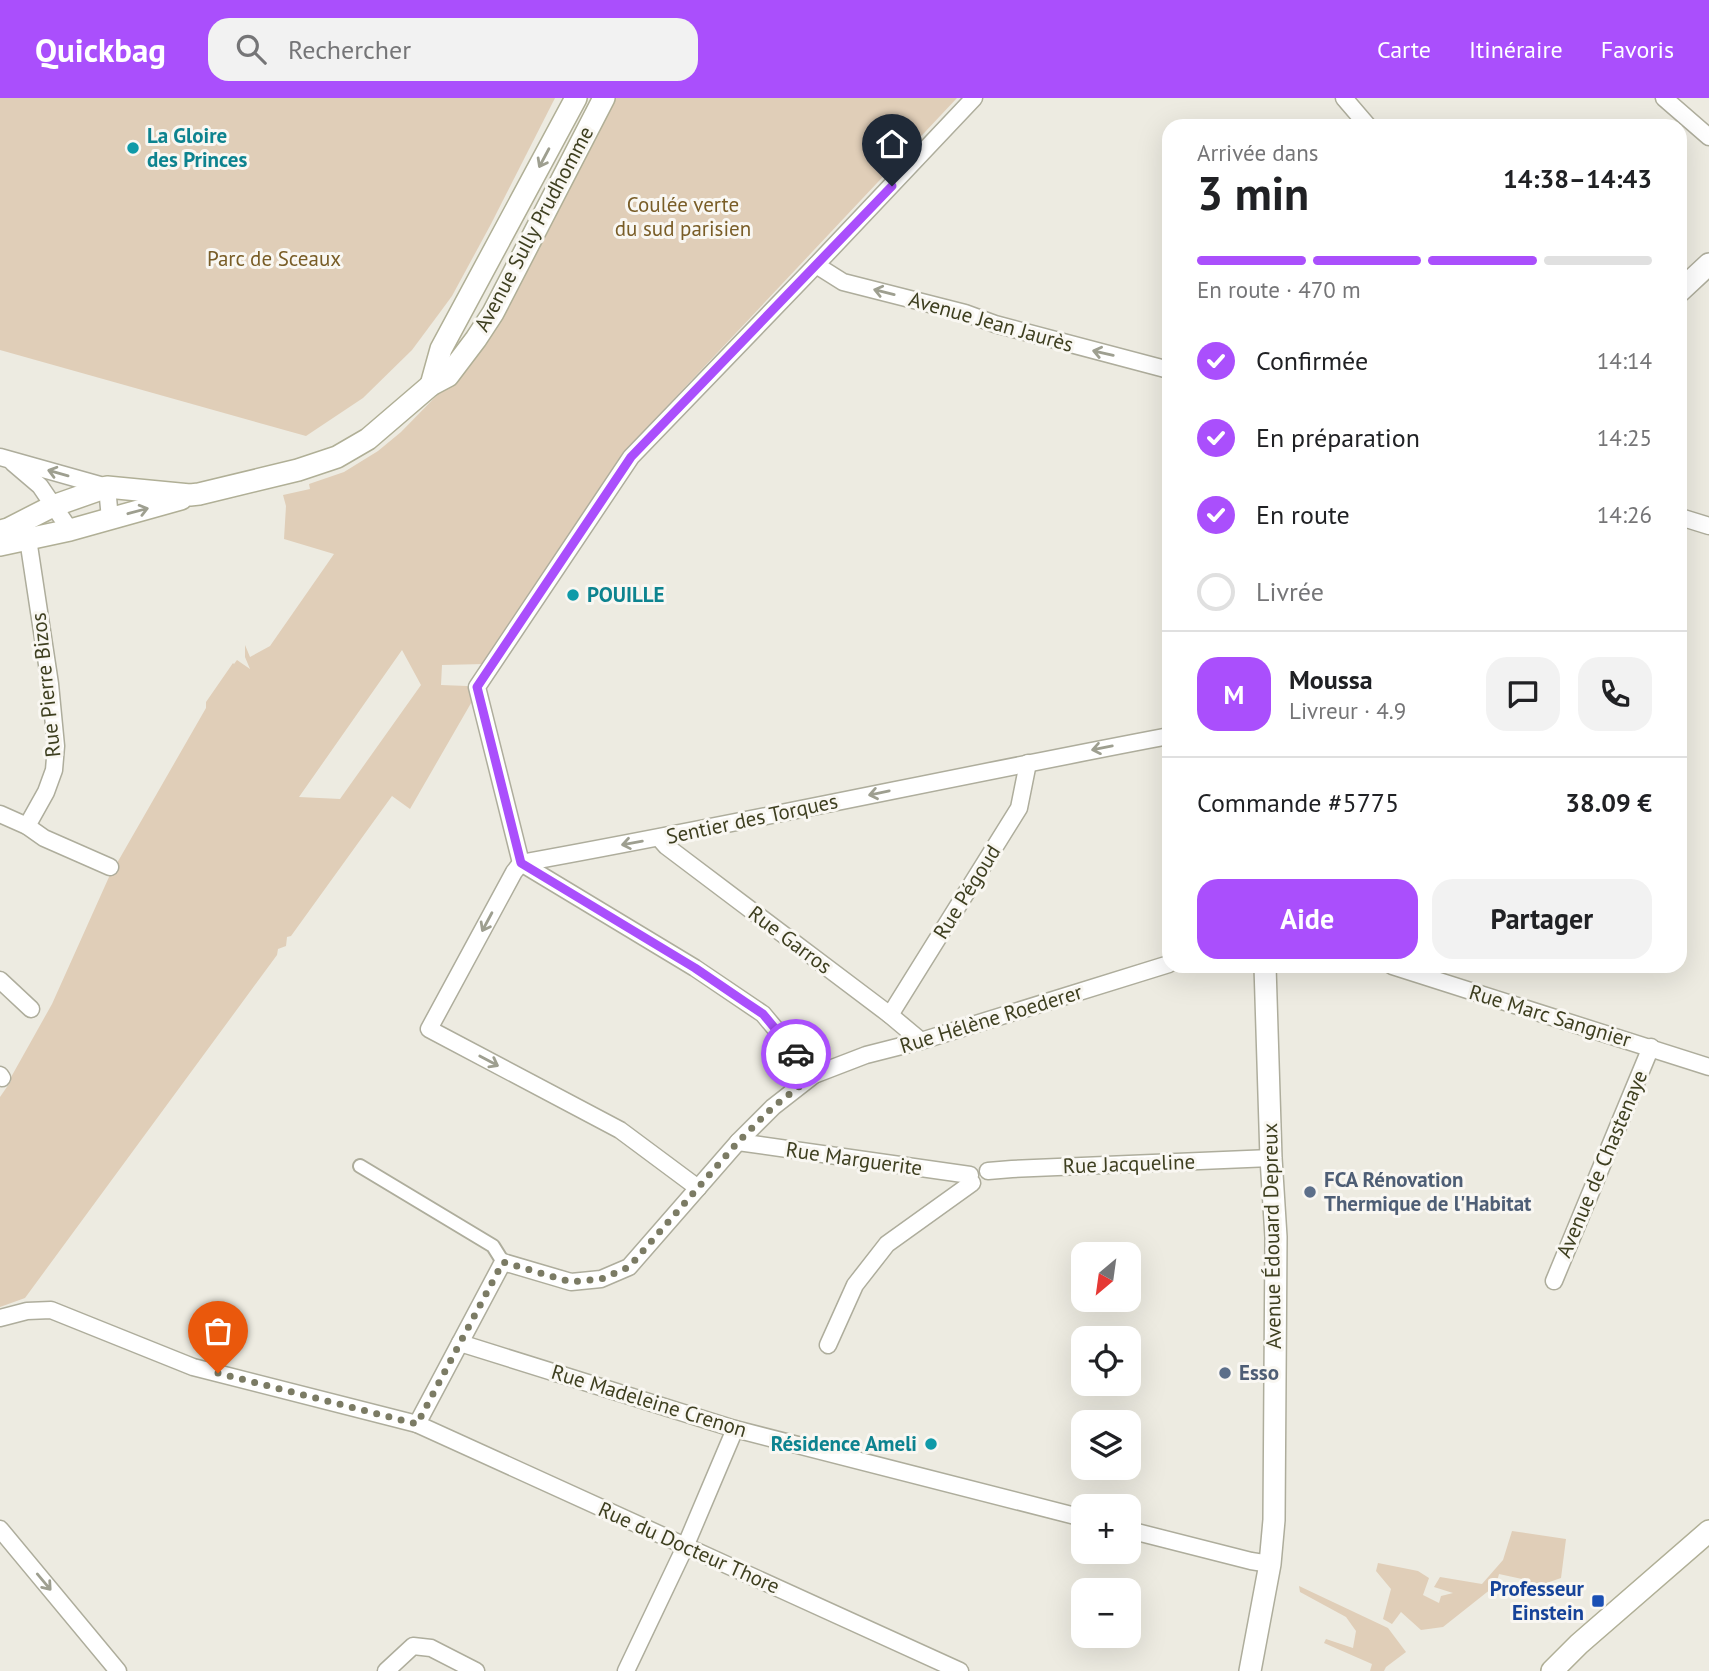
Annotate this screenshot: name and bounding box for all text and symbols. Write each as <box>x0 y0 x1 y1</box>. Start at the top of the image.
search box <box>208 18 698 81</box>
text: Quickbag <box>35 28 166 71</box>
icon: search <box>232 30 270 68</box>
text: Rechercher <box>288 33 411 66</box>
text: Carte <box>1377 34 1431 65</box>
text: Itinéraire <box>1469 34 1563 65</box>
text: Favoris <box>1601 34 1674 65</box>
pin <box>862 114 922 186</box>
street label: Avenue Sully Prudhomme <box>468 121 599 336</box>
place label: La Gloire des Princes <box>147 122 247 173</box>
icon: home <box>873 125 911 163</box>
text: Arrivée dans <box>1197 138 1318 167</box>
marker: La Gloire des Princes <box>125 140 141 156</box>
one-way arrow <box>537 147 550 168</box>
text: 14:38–14:43 <box>1503 162 1652 195</box>
text: 3 min <box>1197 163 1309 223</box>
park label: Coulée verte du sud parisien <box>615 191 751 242</box>
park label: Parc de Sceaux <box>207 245 341 272</box>
text: En route · 470 m <box>1197 275 1361 304</box>
one-way arrow <box>873 285 896 298</box>
street label: Avenue Jean Jaurès <box>906 285 1077 358</box>
icon: check <box>1197 342 1235 380</box>
text: Confirmée <box>1256 344 1368 377</box>
one-way arrow <box>1092 346 1115 359</box>
text: 14:14 <box>1597 346 1652 375</box>
icon: check <box>1197 419 1235 457</box>
text: En préparation <box>1256 421 1420 454</box>
text: 14:25 <box>1597 423 1652 452</box>
one-way arrow <box>47 466 69 479</box>
icon: check <box>1197 496 1235 534</box>
text: En route <box>1256 498 1350 531</box>
text: 14:26 <box>1597 500 1652 529</box>
one-way arrow <box>126 504 148 517</box>
text: Livrée <box>1256 575 1324 608</box>
place label: POUILLE <box>587 581 665 608</box>
marker: POUILLE <box>565 587 581 603</box>
street label: Rue Pierre Bizos <box>24 611 67 759</box>
button: chat <box>1486 657 1560 731</box>
button: phone <box>1578 657 1652 731</box>
text: Moussa <box>1289 663 1373 696</box>
text: M <box>1224 678 1244 711</box>
text: Livreur · 4.9 <box>1289 696 1406 725</box>
one-way arrow <box>1091 742 1114 756</box>
text: Commande #5775 <box>1197 786 1399 819</box>
text: 38.09 € <box>1565 786 1652 819</box>
street label: Sentier des Torques <box>664 787 840 850</box>
one-way arrow <box>868 787 891 801</box>
one-way arrow <box>621 837 644 850</box>
street label: Rue Pégoud <box>927 839 1006 944</box>
button: Aide <box>1197 879 1418 959</box>
button: Partager <box>1432 879 1652 959</box>
street label: Rue Garros <box>743 899 837 980</box>
one-way arrow <box>480 912 494 932</box>
street label: Rue Hélène Roederer <box>896 978 1085 1059</box>
street label: Rue Marc Sangnier <box>1466 978 1634 1053</box>
courier <box>761 1019 831 1089</box>
icon: car <box>777 1035 815 1073</box>
one-way arrow <box>479 1054 499 1068</box>
street label: Avenue de Chastenaye <box>1550 1066 1653 1262</box>
street label: Avenue Édouard Depreux <box>1256 1122 1287 1349</box>
street label: Rue Marguerite <box>784 1136 924 1181</box>
street label: Rue Jacqueline <box>1062 1148 1196 1179</box>
place label: FCA Rénovation Thermique de l'Habitat <box>1324 1166 1532 1217</box>
marker: FCA Rénovation Thermique de l'Habitat <box>1302 1184 1318 1200</box>
north arrow <box>1071 1242 1141 1312</box>
map controls <box>1071 1242 1141 1648</box>
pin <box>188 1301 248 1373</box>
icon: bag <box>199 1312 237 1350</box>
button: locate <box>1071 1326 1141 1396</box>
street label: Rue Madeleine Crenon <box>548 1358 750 1443</box>
place label: Esso <box>1239 1359 1279 1386</box>
marker: Esso <box>1217 1365 1233 1381</box>
button: layers <box>1071 1410 1141 1480</box>
place label: Résidence Ameli <box>771 1430 917 1457</box>
marker: Résidence Ameli <box>923 1436 939 1452</box>
button: + <box>1071 1494 1141 1564</box>
street label: Rue du Docteur Thore <box>594 1495 784 1600</box>
one-way arrow <box>36 1572 51 1590</box>
place label: Professeur Einstein <box>1490 1575 1585 1626</box>
button: − <box>1071 1578 1141 1648</box>
marker: Professeur Einstein <box>1590 1593 1606 1609</box>

